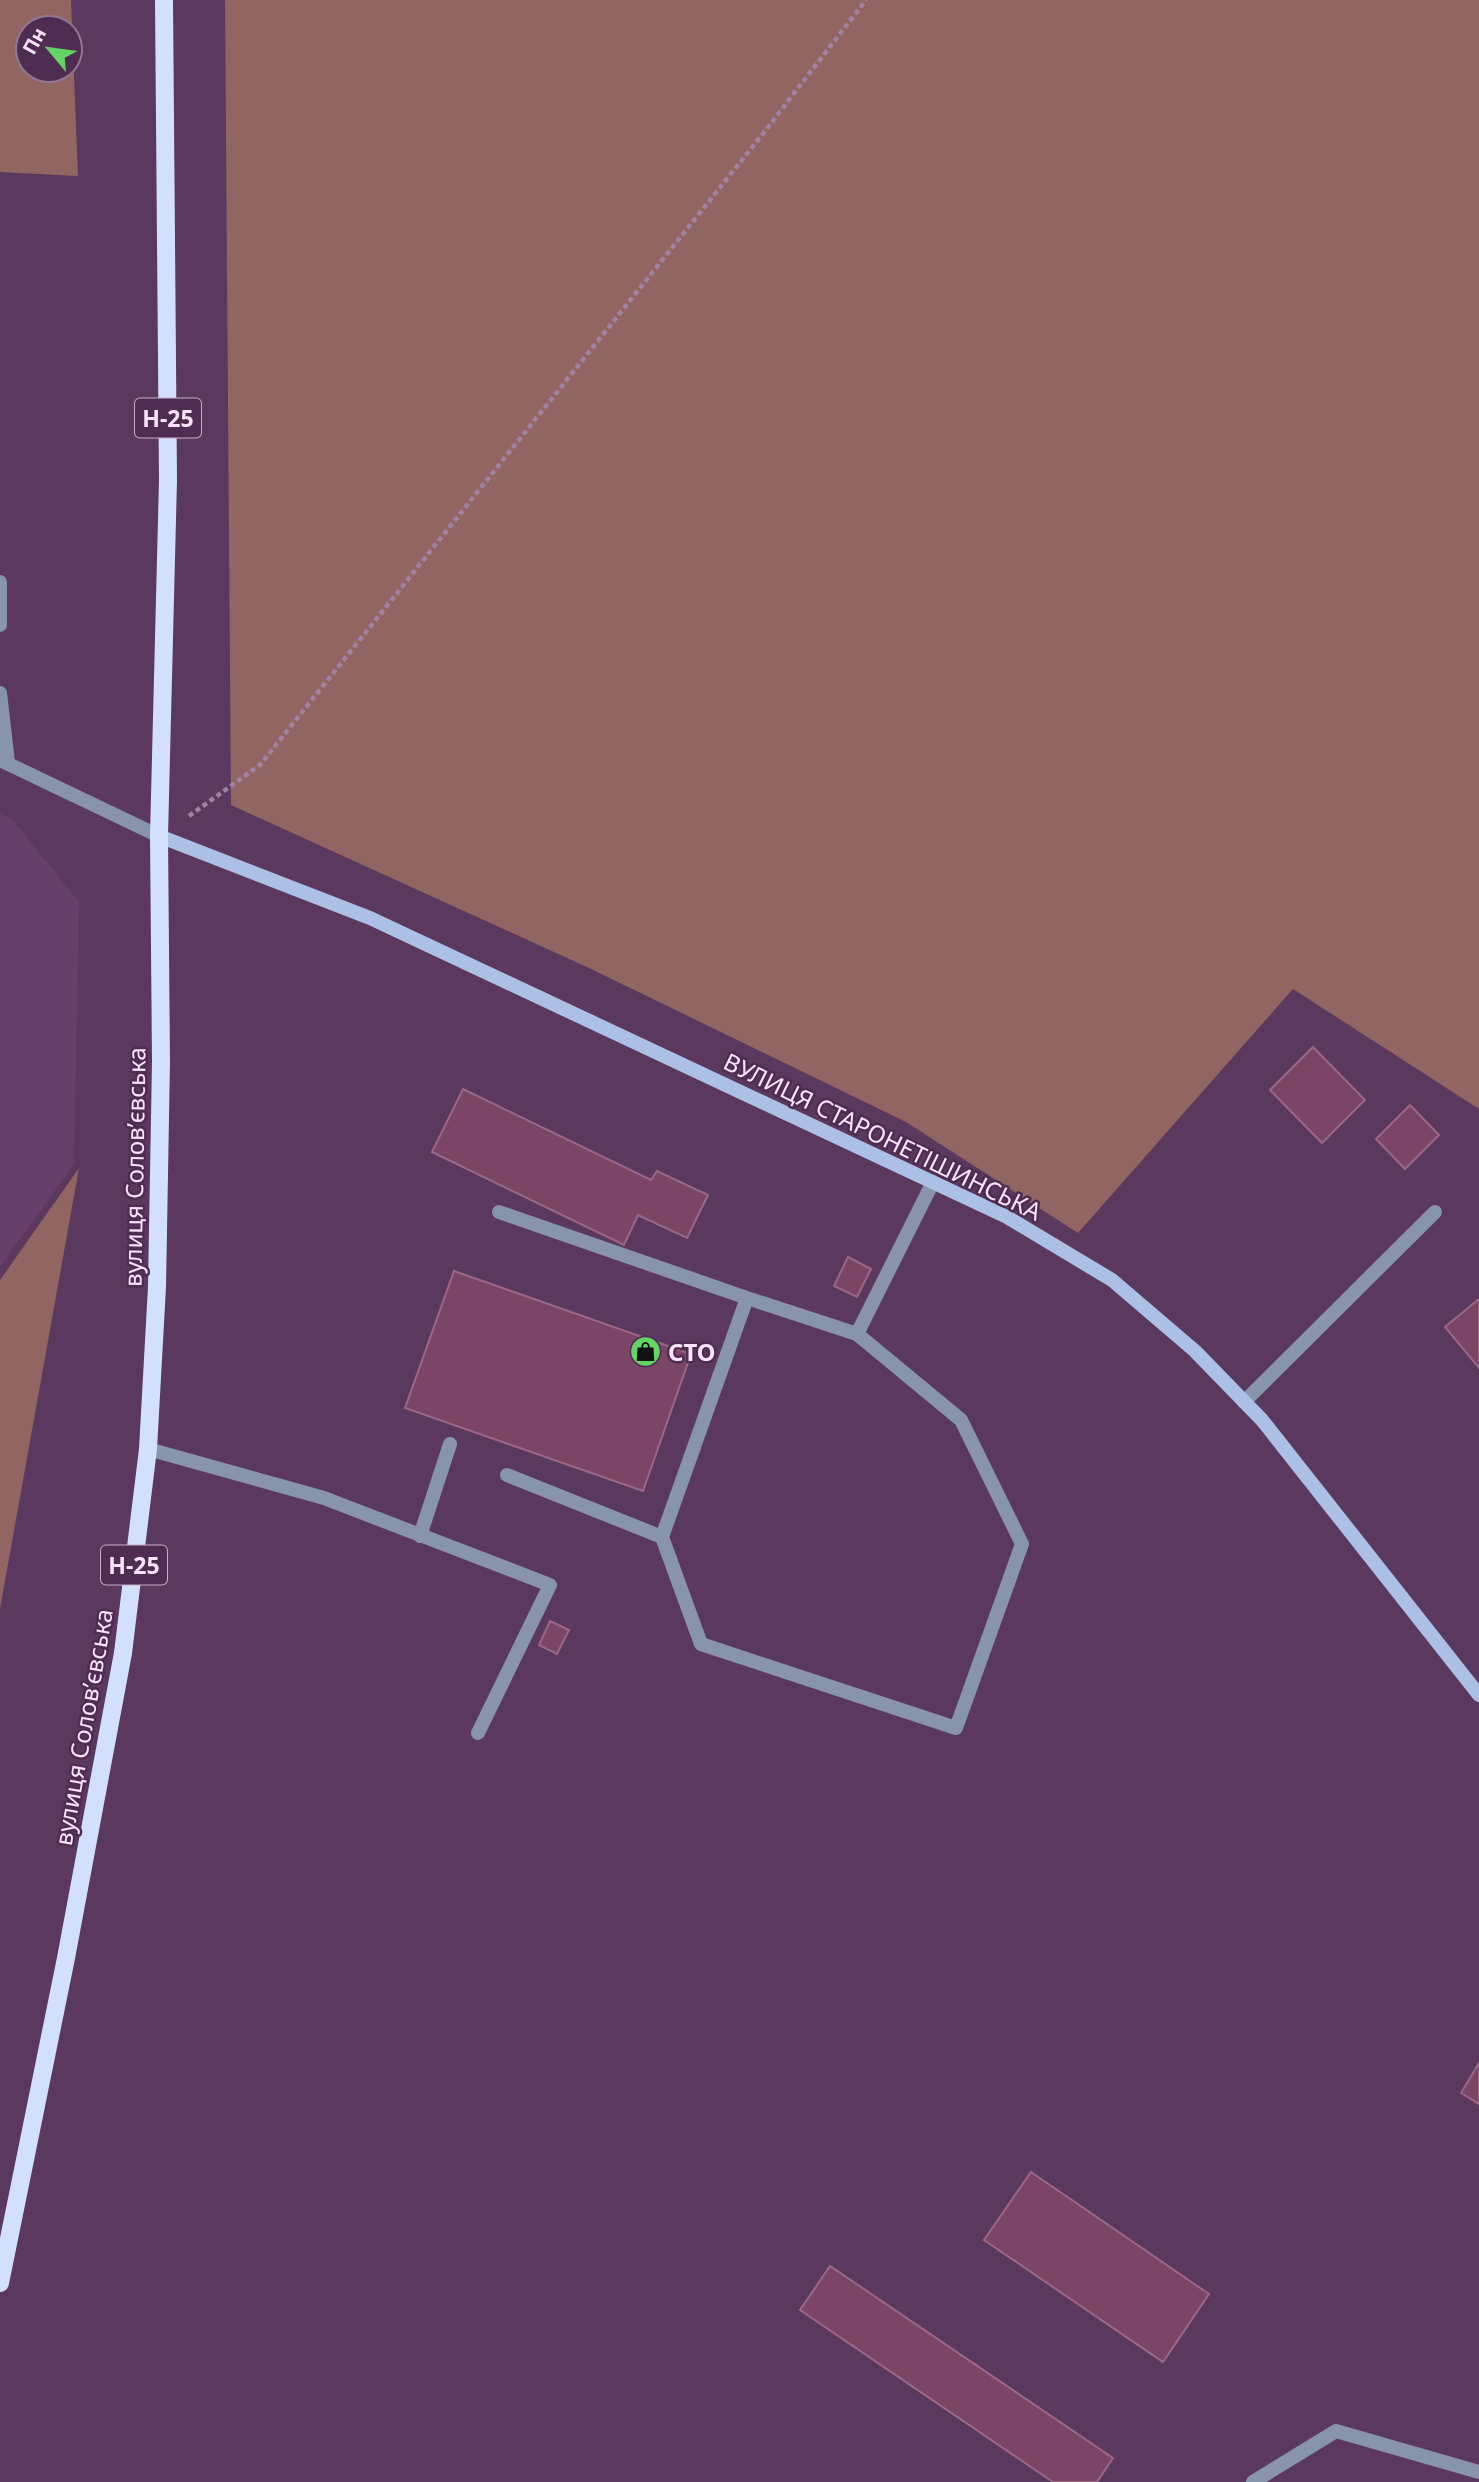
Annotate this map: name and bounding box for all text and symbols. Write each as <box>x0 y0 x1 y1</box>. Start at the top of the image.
north arrow <box>14 14 84 84</box>
text: Пн <box>16 23 52 59</box>
road number: Н-25 <box>135 398 201 438</box>
street label: ВУЛИЦЯ СТАРОНЕТІШИНСЬКА <box>718 1044 1048 1228</box>
street label: вулиця Соловʼєвська <box>115 1047 153 1287</box>
shop icon: СТО <box>628 1334 662 1368</box>
place label: СТО <box>668 1335 716 1368</box>
road number: Н-25 <box>101 1546 167 1584</box>
street label: вулиця Соловʼєвська <box>46 1606 120 1848</box>

